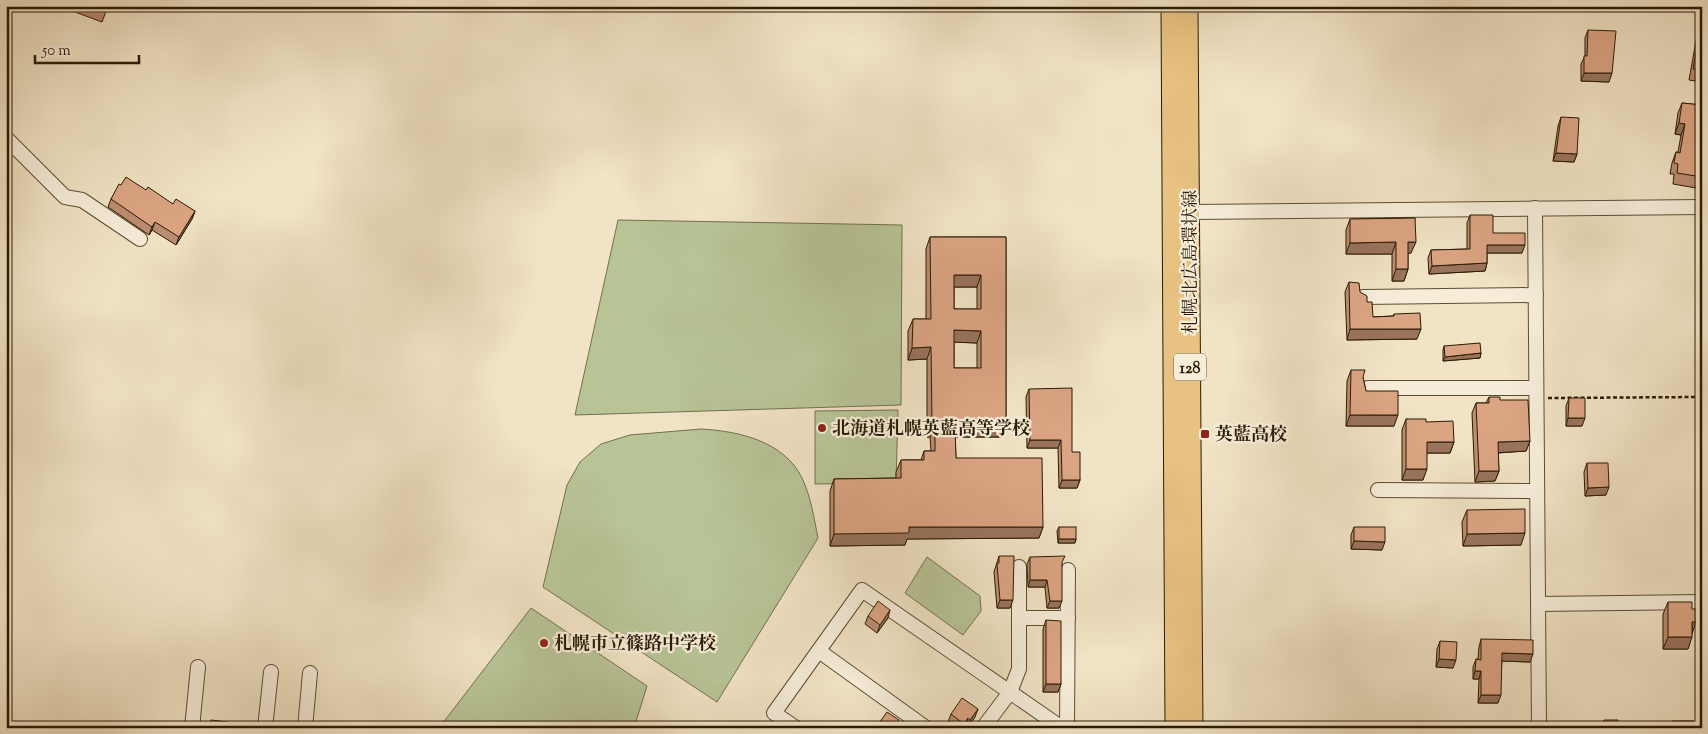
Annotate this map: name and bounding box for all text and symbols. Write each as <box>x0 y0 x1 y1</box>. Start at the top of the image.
scale bar <box>35 32 139 64</box>
text: 50 m <box>41 41 71 62</box>
street label: 札幌北広島環状線 <box>1179 190 1205 334</box>
road number: 128 <box>1174 354 1206 381</box>
place label: 北海道札幌英藍高等学校 <box>832 417 1030 443</box>
marker: 北海道札幌英藍高等学校 <box>816 422 828 434</box>
place label: 英藍高校 <box>1215 423 1287 449</box>
marker: 英藍高校 <box>1199 428 1211 440</box>
place label: 札幌市立篠路中学校 <box>554 632 716 658</box>
marker: 札幌市立篠路中学校 <box>538 637 550 649</box>

